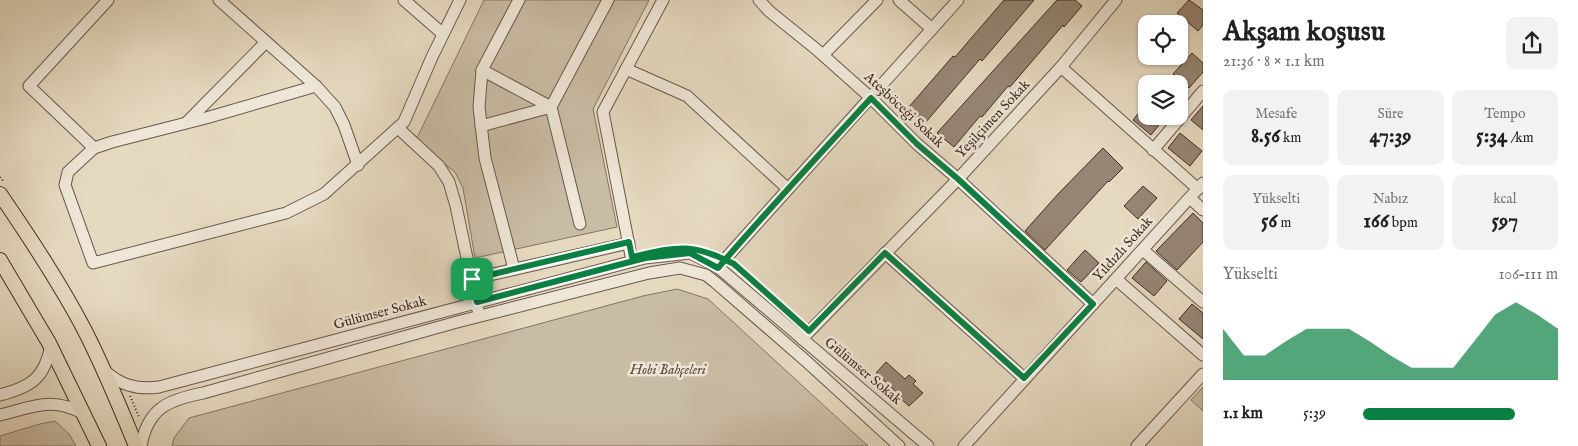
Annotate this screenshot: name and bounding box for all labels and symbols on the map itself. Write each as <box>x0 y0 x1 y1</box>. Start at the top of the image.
street label: Ateşböceği Sokak <box>859 68 948 152</box>
street label: Yeşilçimen Sokak <box>952 76 1034 162</box>
street label: Yıldızlı Sokak <box>1089 212 1157 285</box>
pin <box>451 258 493 300</box>
street label: Gülümser Sokak <box>332 292 429 334</box>
street label: Gülümser Sokak <box>821 333 906 409</box>
park label: Hobi Bahçeleri <box>629 361 707 379</box>

